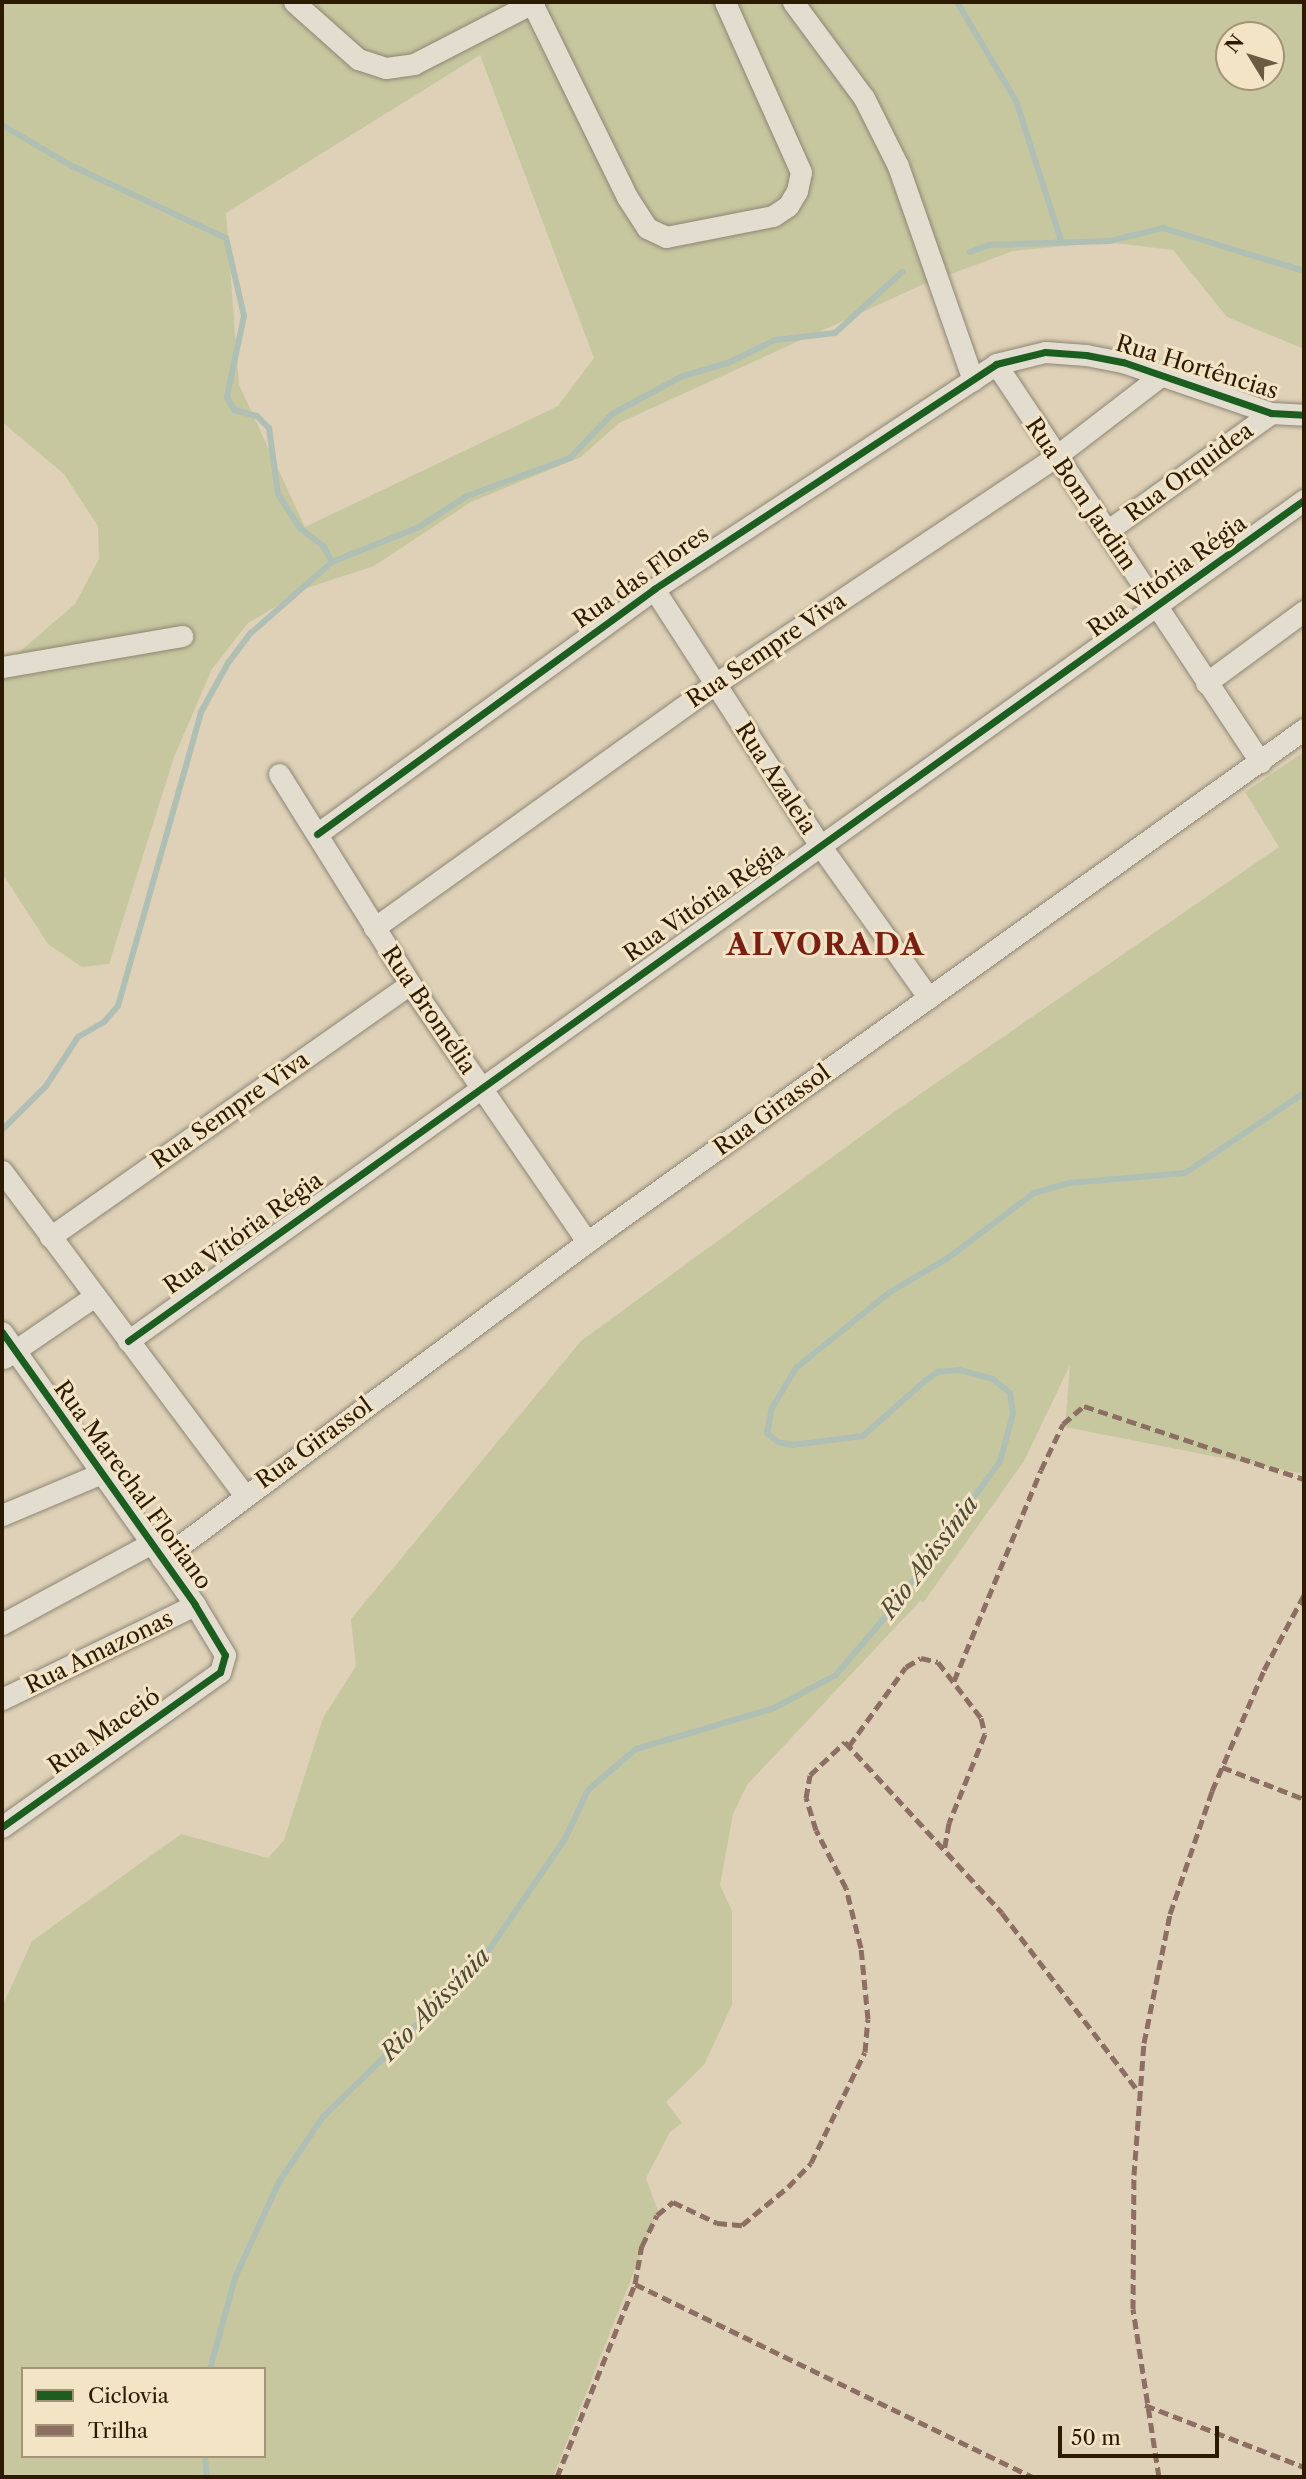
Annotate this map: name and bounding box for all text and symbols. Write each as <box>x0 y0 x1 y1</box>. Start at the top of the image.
north arrow <box>1215 21 1285 91</box>
text: N <box>1220 30 1249 58</box>
street label: Rua Hortências <box>1112 329 1282 405</box>
street label: Rua Bom Jardim <box>1020 412 1142 576</box>
street label: Rua Orquidea <box>1119 416 1259 528</box>
street label: Rua Vitória Régia <box>1082 509 1252 643</box>
street label: Rua das Flores <box>568 520 714 634</box>
street label: Rua Sempre Viva <box>681 586 851 714</box>
street label: Rua Azaleia <box>729 716 823 840</box>
street label: Rua Vitória Régia <box>618 836 790 968</box>
district label: ALVORADA <box>727 927 925 963</box>
street label: Rua Bromélia <box>376 941 482 1079</box>
street label: Rua Sempre Viva <box>145 1045 315 1175</box>
street label: Rua Girassol <box>708 1058 836 1162</box>
street label: Rua Vitória Régia <box>158 1166 328 1300</box>
street label: Rua Marechal Floriano <box>48 1375 218 1595</box>
street label: Rua Girassol <box>250 1391 378 1495</box>
water label: Rio Abissínia <box>874 1490 984 1624</box>
street label: Rua Amazonas <box>20 1604 178 1700</box>
street label: Rua Maceió <box>43 1682 165 1780</box>
water label: Rio Abissínia <box>374 1942 496 2066</box>
legend <box>21 2367 266 2458</box>
text: Ciclovia <box>88 2383 169 2408</box>
scale bar <box>1061 2412 1222 2456</box>
text: Trilha <box>88 2418 148 2443</box>
text: 50 m <box>1071 2425 1121 2450</box>

